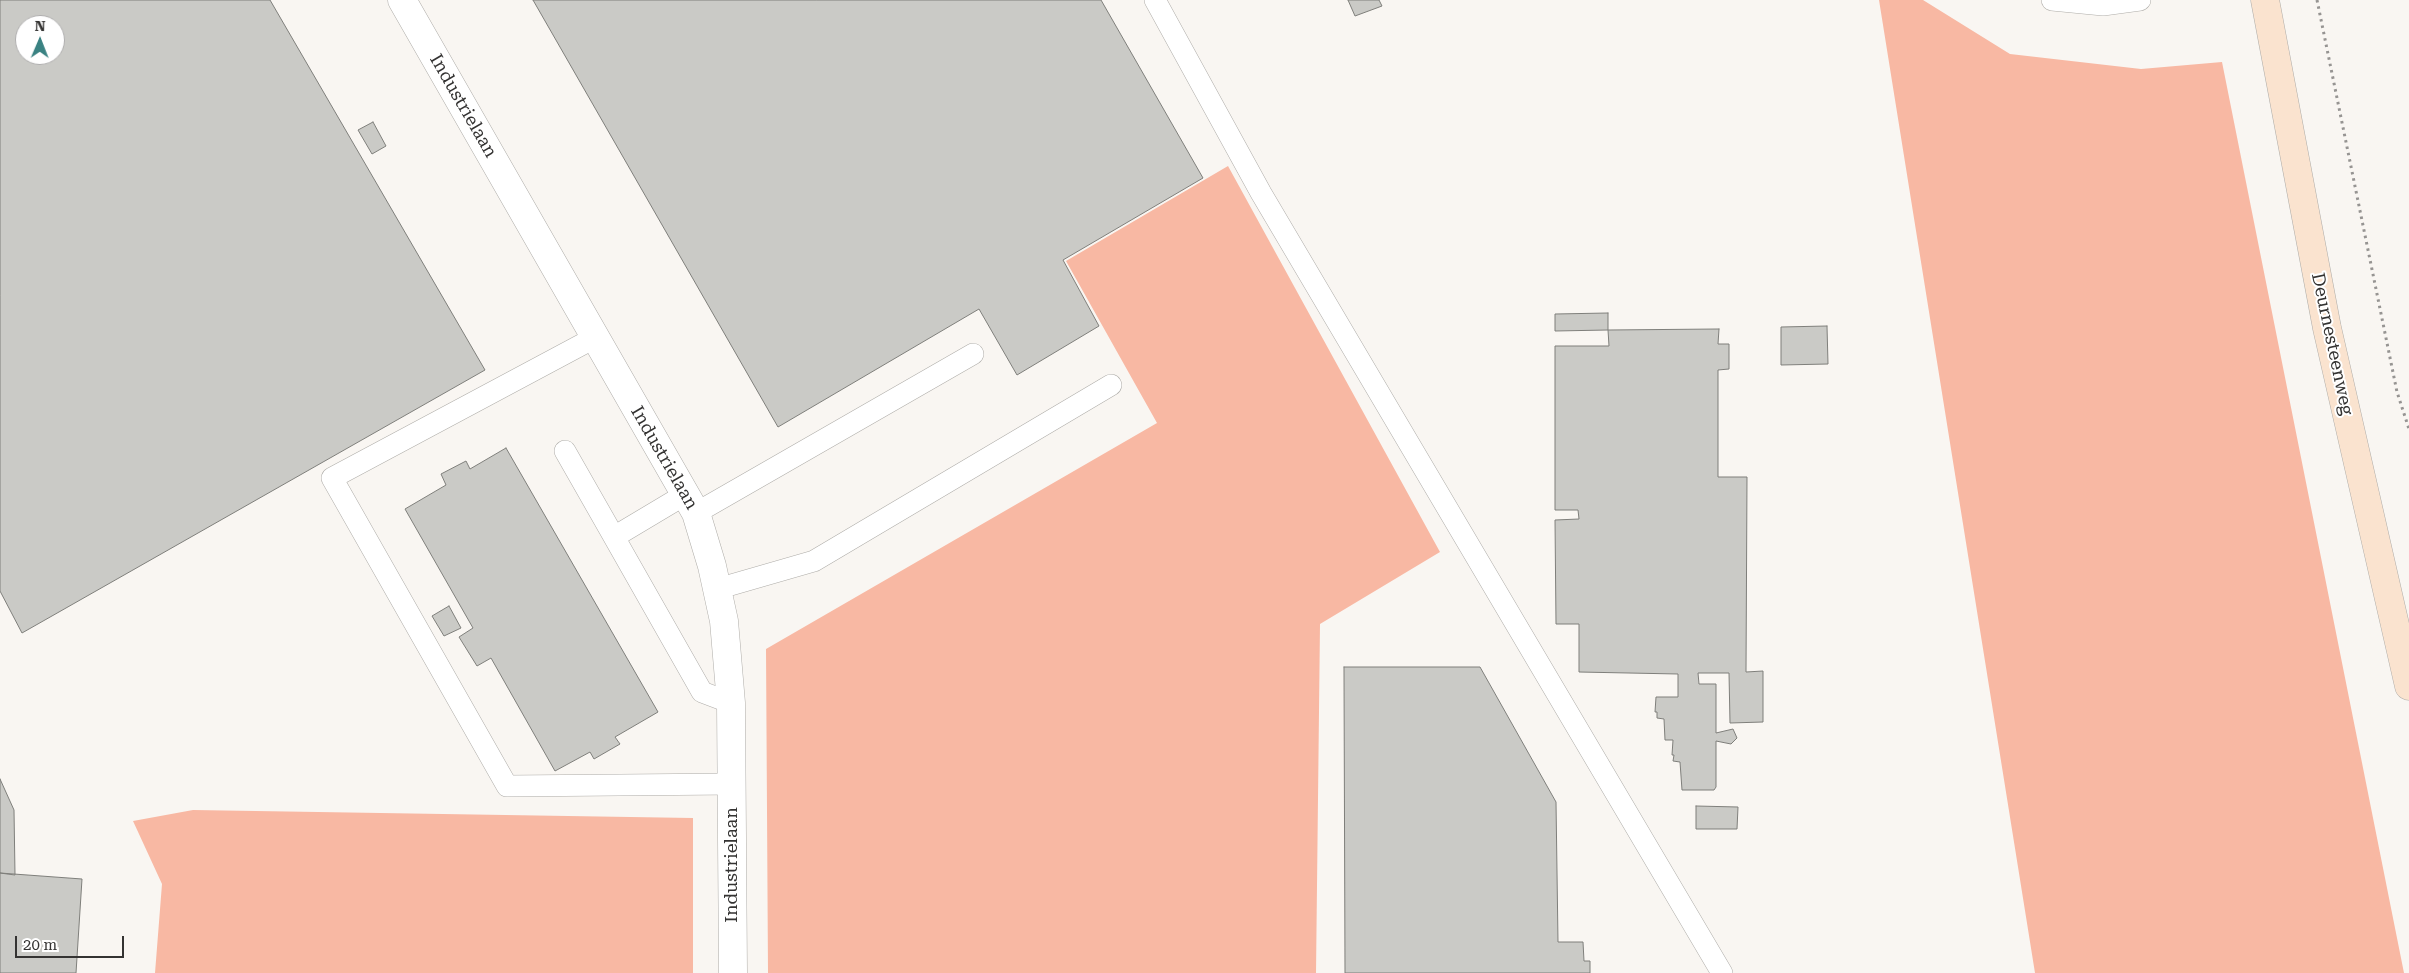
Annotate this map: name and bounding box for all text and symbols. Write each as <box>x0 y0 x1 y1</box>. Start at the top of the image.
north arrow <box>15 15 65 65</box>
text: N <box>35 18 46 34</box>
street label: Industrielaan <box>425 50 501 162</box>
street label: Deurnesteenweg <box>2306 271 2358 417</box>
street label: Industrielaan <box>626 402 702 514</box>
street label: Industrielaan <box>721 807 743 923</box>
scale bar <box>18 926 126 958</box>
text: 20 m <box>23 936 57 954</box>

